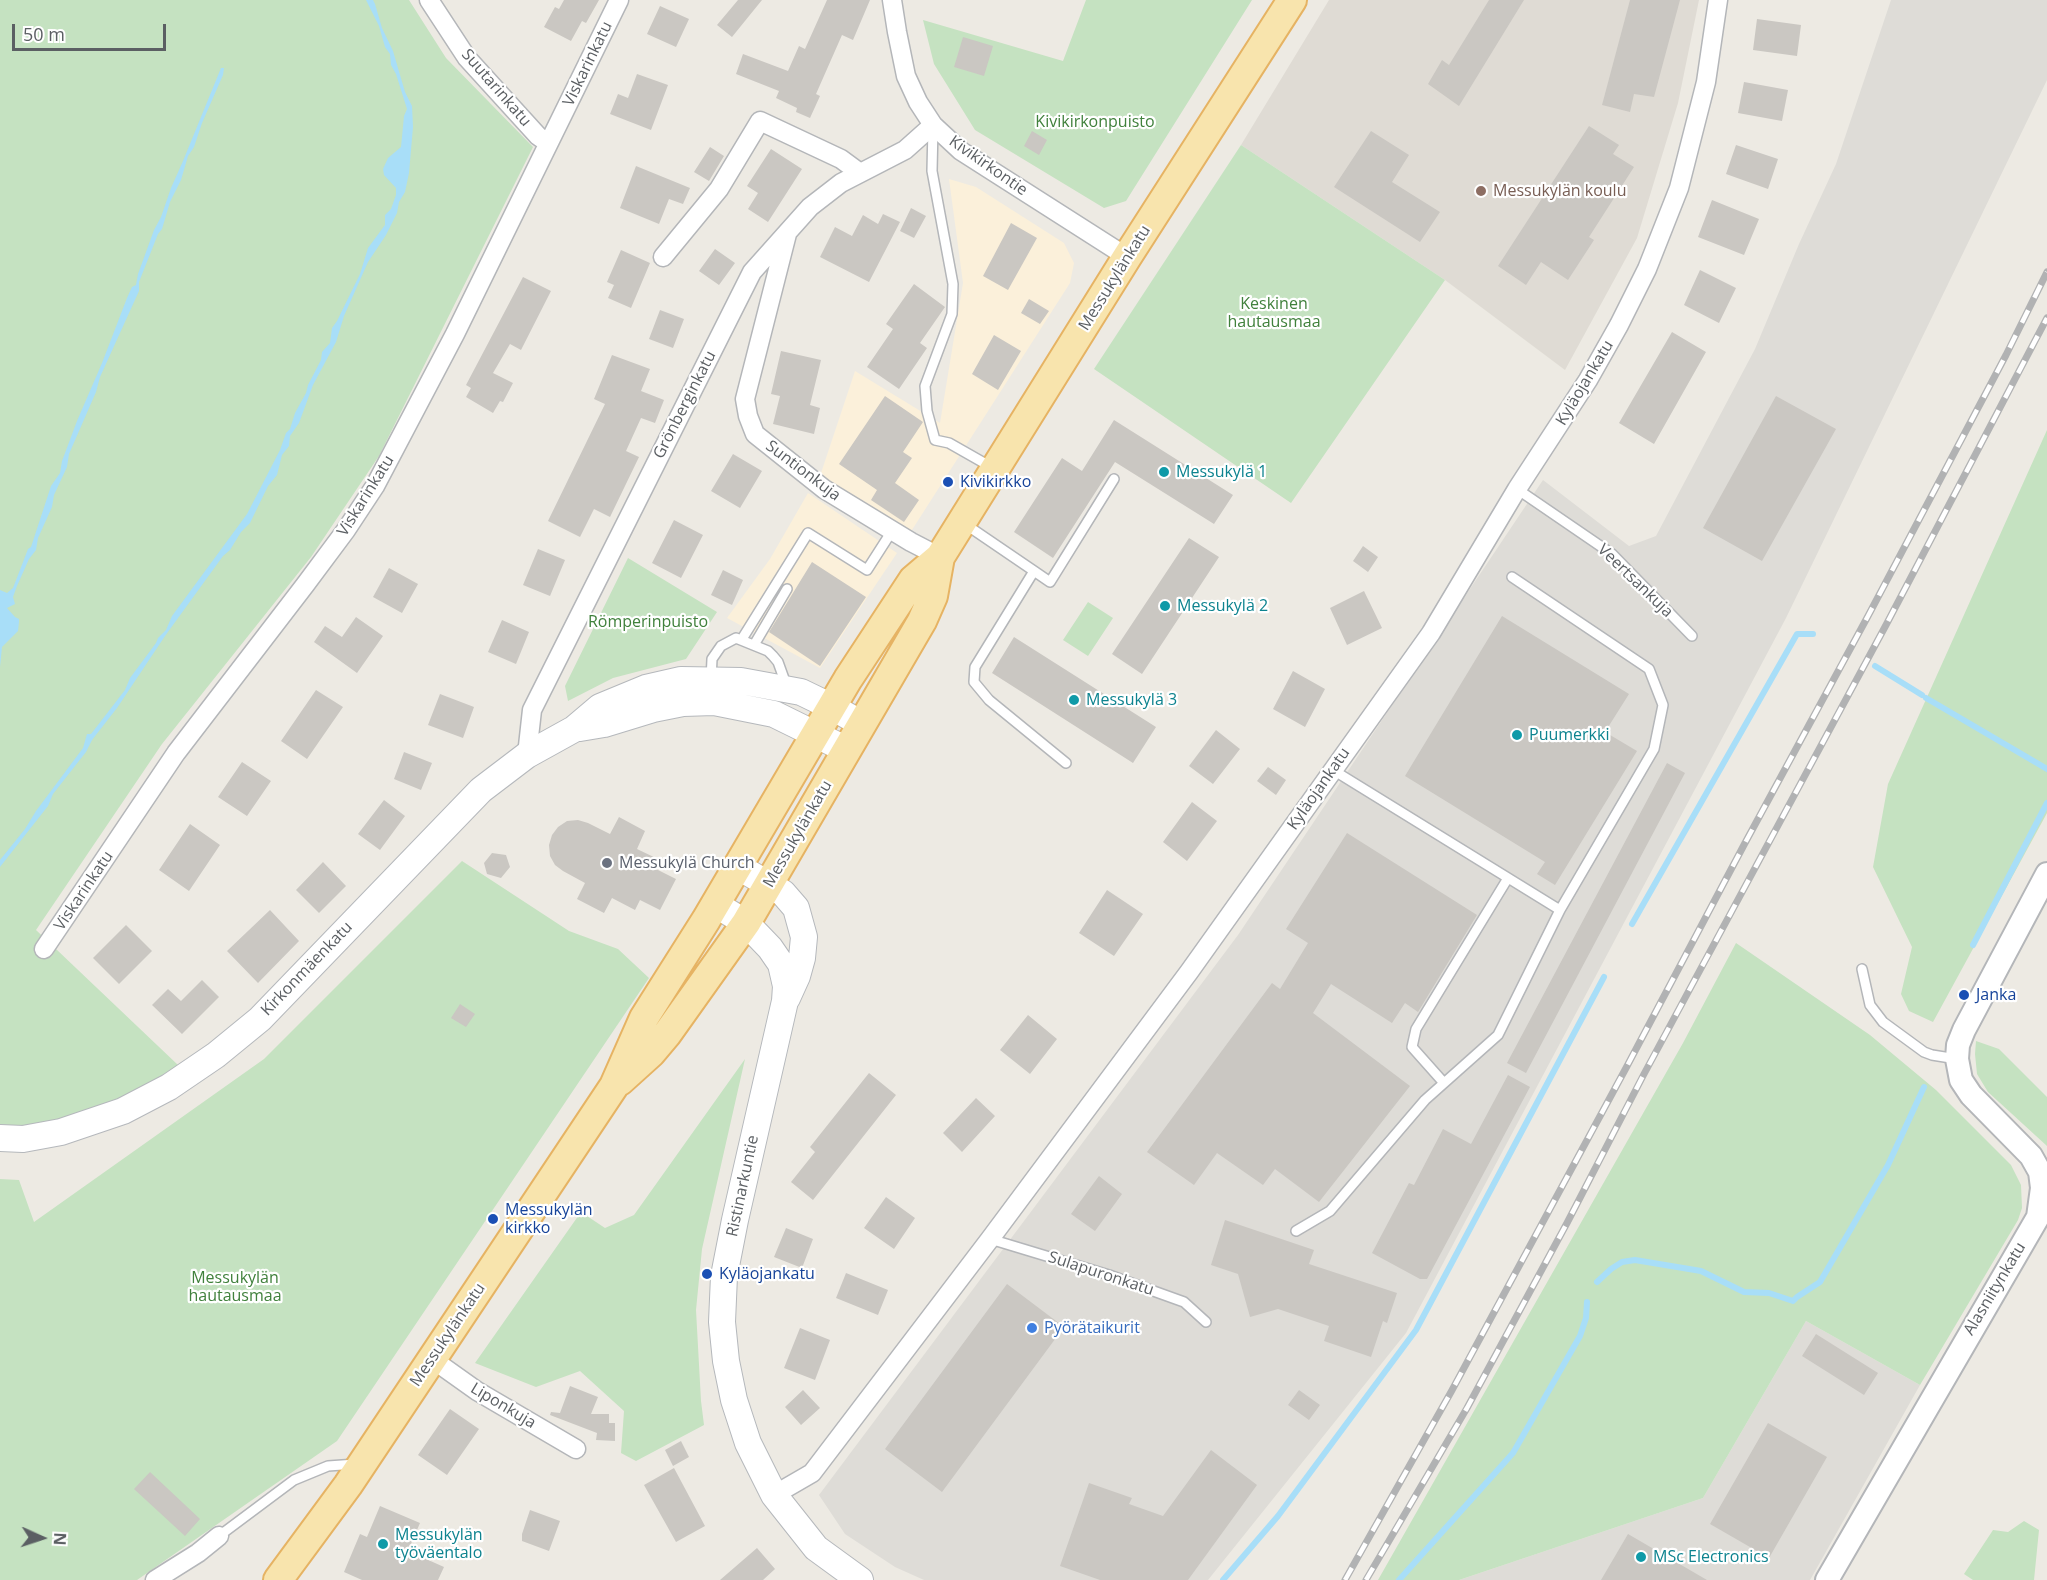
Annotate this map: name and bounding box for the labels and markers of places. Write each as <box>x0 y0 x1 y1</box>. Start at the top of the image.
place label: Messukylän koulu <box>1493 181 1626 201</box>
marker: Messukylän koulu <box>1474 184 1488 198</box>
place label: Messukylä 1 <box>1176 462 1267 482</box>
marker: Messukylä 1 <box>1157 465 1171 479</box>
place label: Kivikirkko <box>960 472 1031 492</box>
marker: Kivikirkko <box>941 475 955 489</box>
place label: Messukylä 2 <box>1177 596 1268 616</box>
marker: Messukylä 2 <box>1158 599 1172 613</box>
place label: Messukylä 3 <box>1086 690 1177 710</box>
marker: Messukylä 3 <box>1067 693 1081 707</box>
place label: Puumerkki <box>1529 725 1609 745</box>
marker: Puumerkki <box>1510 728 1524 742</box>
place label: Messukylä Church <box>619 853 755 873</box>
marker: Messukylä Church <box>600 856 614 870</box>
place label: Janka <box>1976 985 2016 1005</box>
marker: Janka <box>1957 988 1971 1002</box>
place label: Messukylän kirkko <box>505 1200 593 1238</box>
marker: Messukylän kirkko <box>486 1212 500 1226</box>
place label: Kyläojankatu <box>719 1264 815 1284</box>
marker: Kyläojankatu <box>700 1267 714 1281</box>
place label: Pyörätaikurit <box>1044 1318 1140 1338</box>
marker: Pyörätaikurit <box>1025 1321 1039 1335</box>
place label: Messukylän työväentalo <box>395 1525 483 1563</box>
marker: Messukylän työväentalo <box>376 1537 390 1551</box>
place label: MSc Electronics <box>1653 1547 1769 1567</box>
marker: MSc Electronics <box>1634 1550 1648 1564</box>

